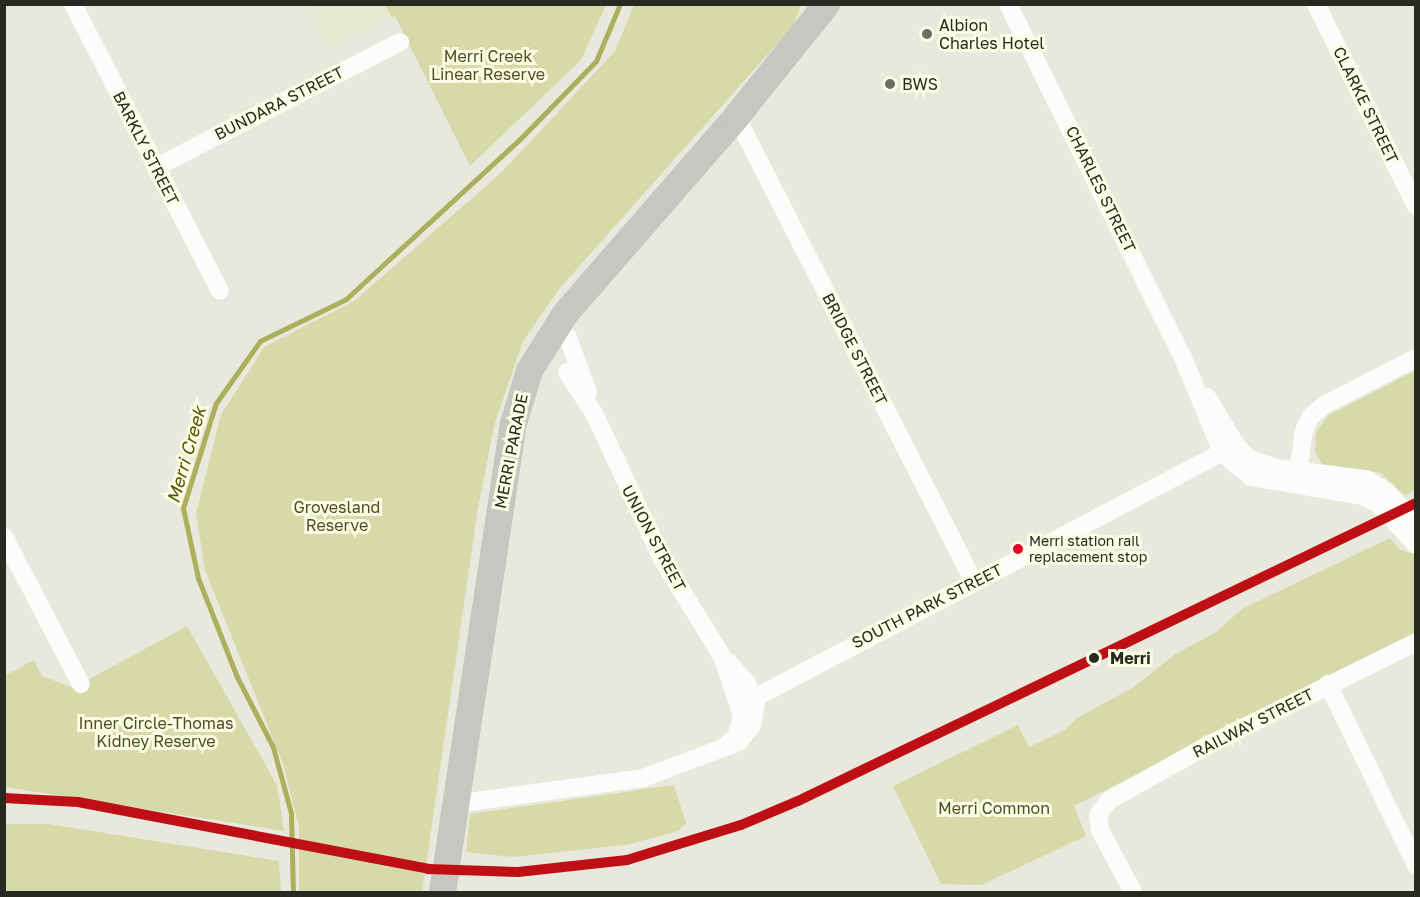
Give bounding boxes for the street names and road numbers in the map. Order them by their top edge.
street label: CLARKE STREET [1329,44,1403,166]
street label: BUNDARA STREET [211,62,347,144]
street label: BARKLY STREET [109,88,183,208]
street label: CHARLES STREET [1062,123,1140,255]
street label: BRIDGE STREET [818,290,892,408]
street label: MERRI PARADE [490,392,532,510]
street label: UNION STREET [618,482,690,594]
street label: SOUTH PARK STREET [849,560,1005,652]
street label: RAILWAY STREET [1189,684,1317,762]

